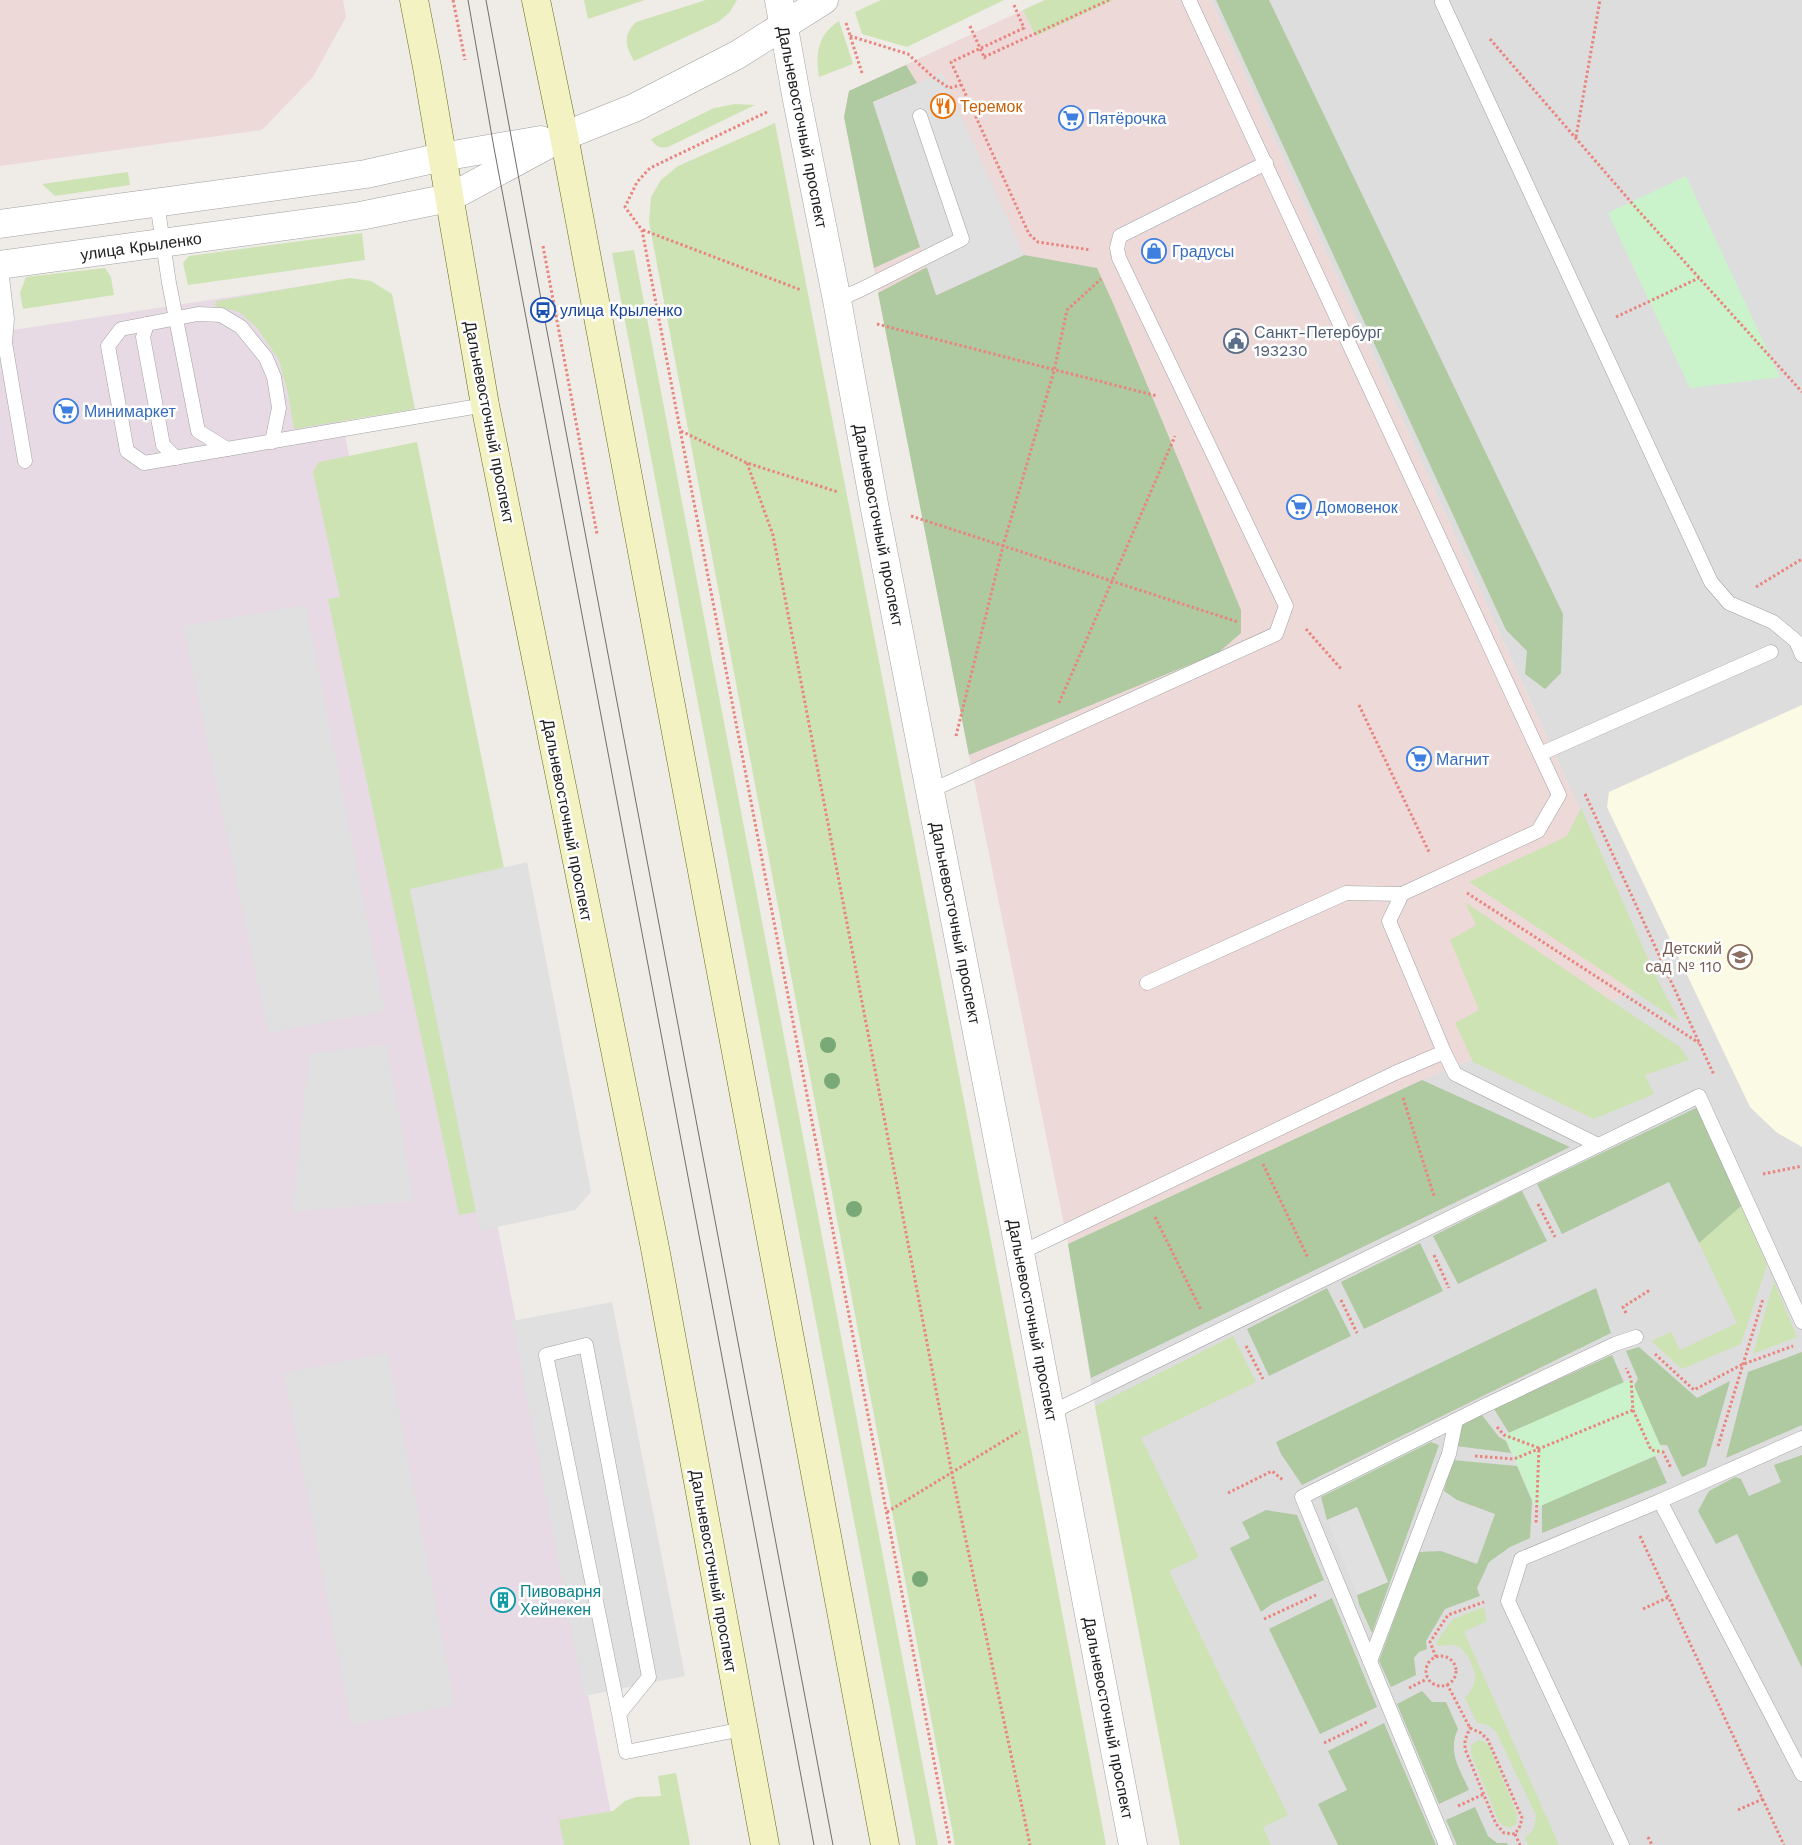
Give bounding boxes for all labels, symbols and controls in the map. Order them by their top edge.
street label: Дальневосточный проспект [774,24,832,231]
restaurant icon: Теремок [930,93,956,119]
place label: Теремок [960,97,1023,116]
supermarket icon: Пятёрочка [1058,105,1084,131]
place label: Пятёрочка [1088,109,1167,128]
street label: улица Крыленко [79,229,203,264]
shop icon: Градусы [1141,238,1167,264]
place label: Градусы [1172,242,1234,261]
bus stop icon: улица Крыленко [530,297,556,323]
place label: улица Крыленко [560,301,682,320]
street label: Дальневосточный проспект [461,319,519,526]
place label: Санкт-Петербург 193230 [1254,323,1382,360]
public building icon: Санкт-Петербург 193230 [1223,328,1249,354]
supermarket icon: Минимаркет [53,398,79,424]
place label: Минимаркет [84,402,176,421]
street label: Дальневосточный проспект [850,422,908,629]
supermarket icon: Домовенок [1286,494,1312,520]
place label: Домовенок [1316,498,1399,517]
street label: Дальневосточный проспект [539,717,597,924]
supermarket icon: Магнит [1406,746,1432,772]
place label: Магнит [1436,750,1490,769]
street label: Дальневосточный проспект [927,820,985,1027]
place label: Детский сад № 110 [1645,939,1722,976]
school or university icon: Детский сад № 110 [1727,944,1753,970]
street label: Дальневосточный проспект [1004,1217,1062,1424]
street label: Дальневосточный проспект [686,1468,741,1675]
place label: Пивоварня Хейнекен [520,1582,601,1619]
building icon: Пивоварня Хейнекен [490,1587,516,1613]
street label: Дальневосточный проспект [1080,1615,1138,1822]

